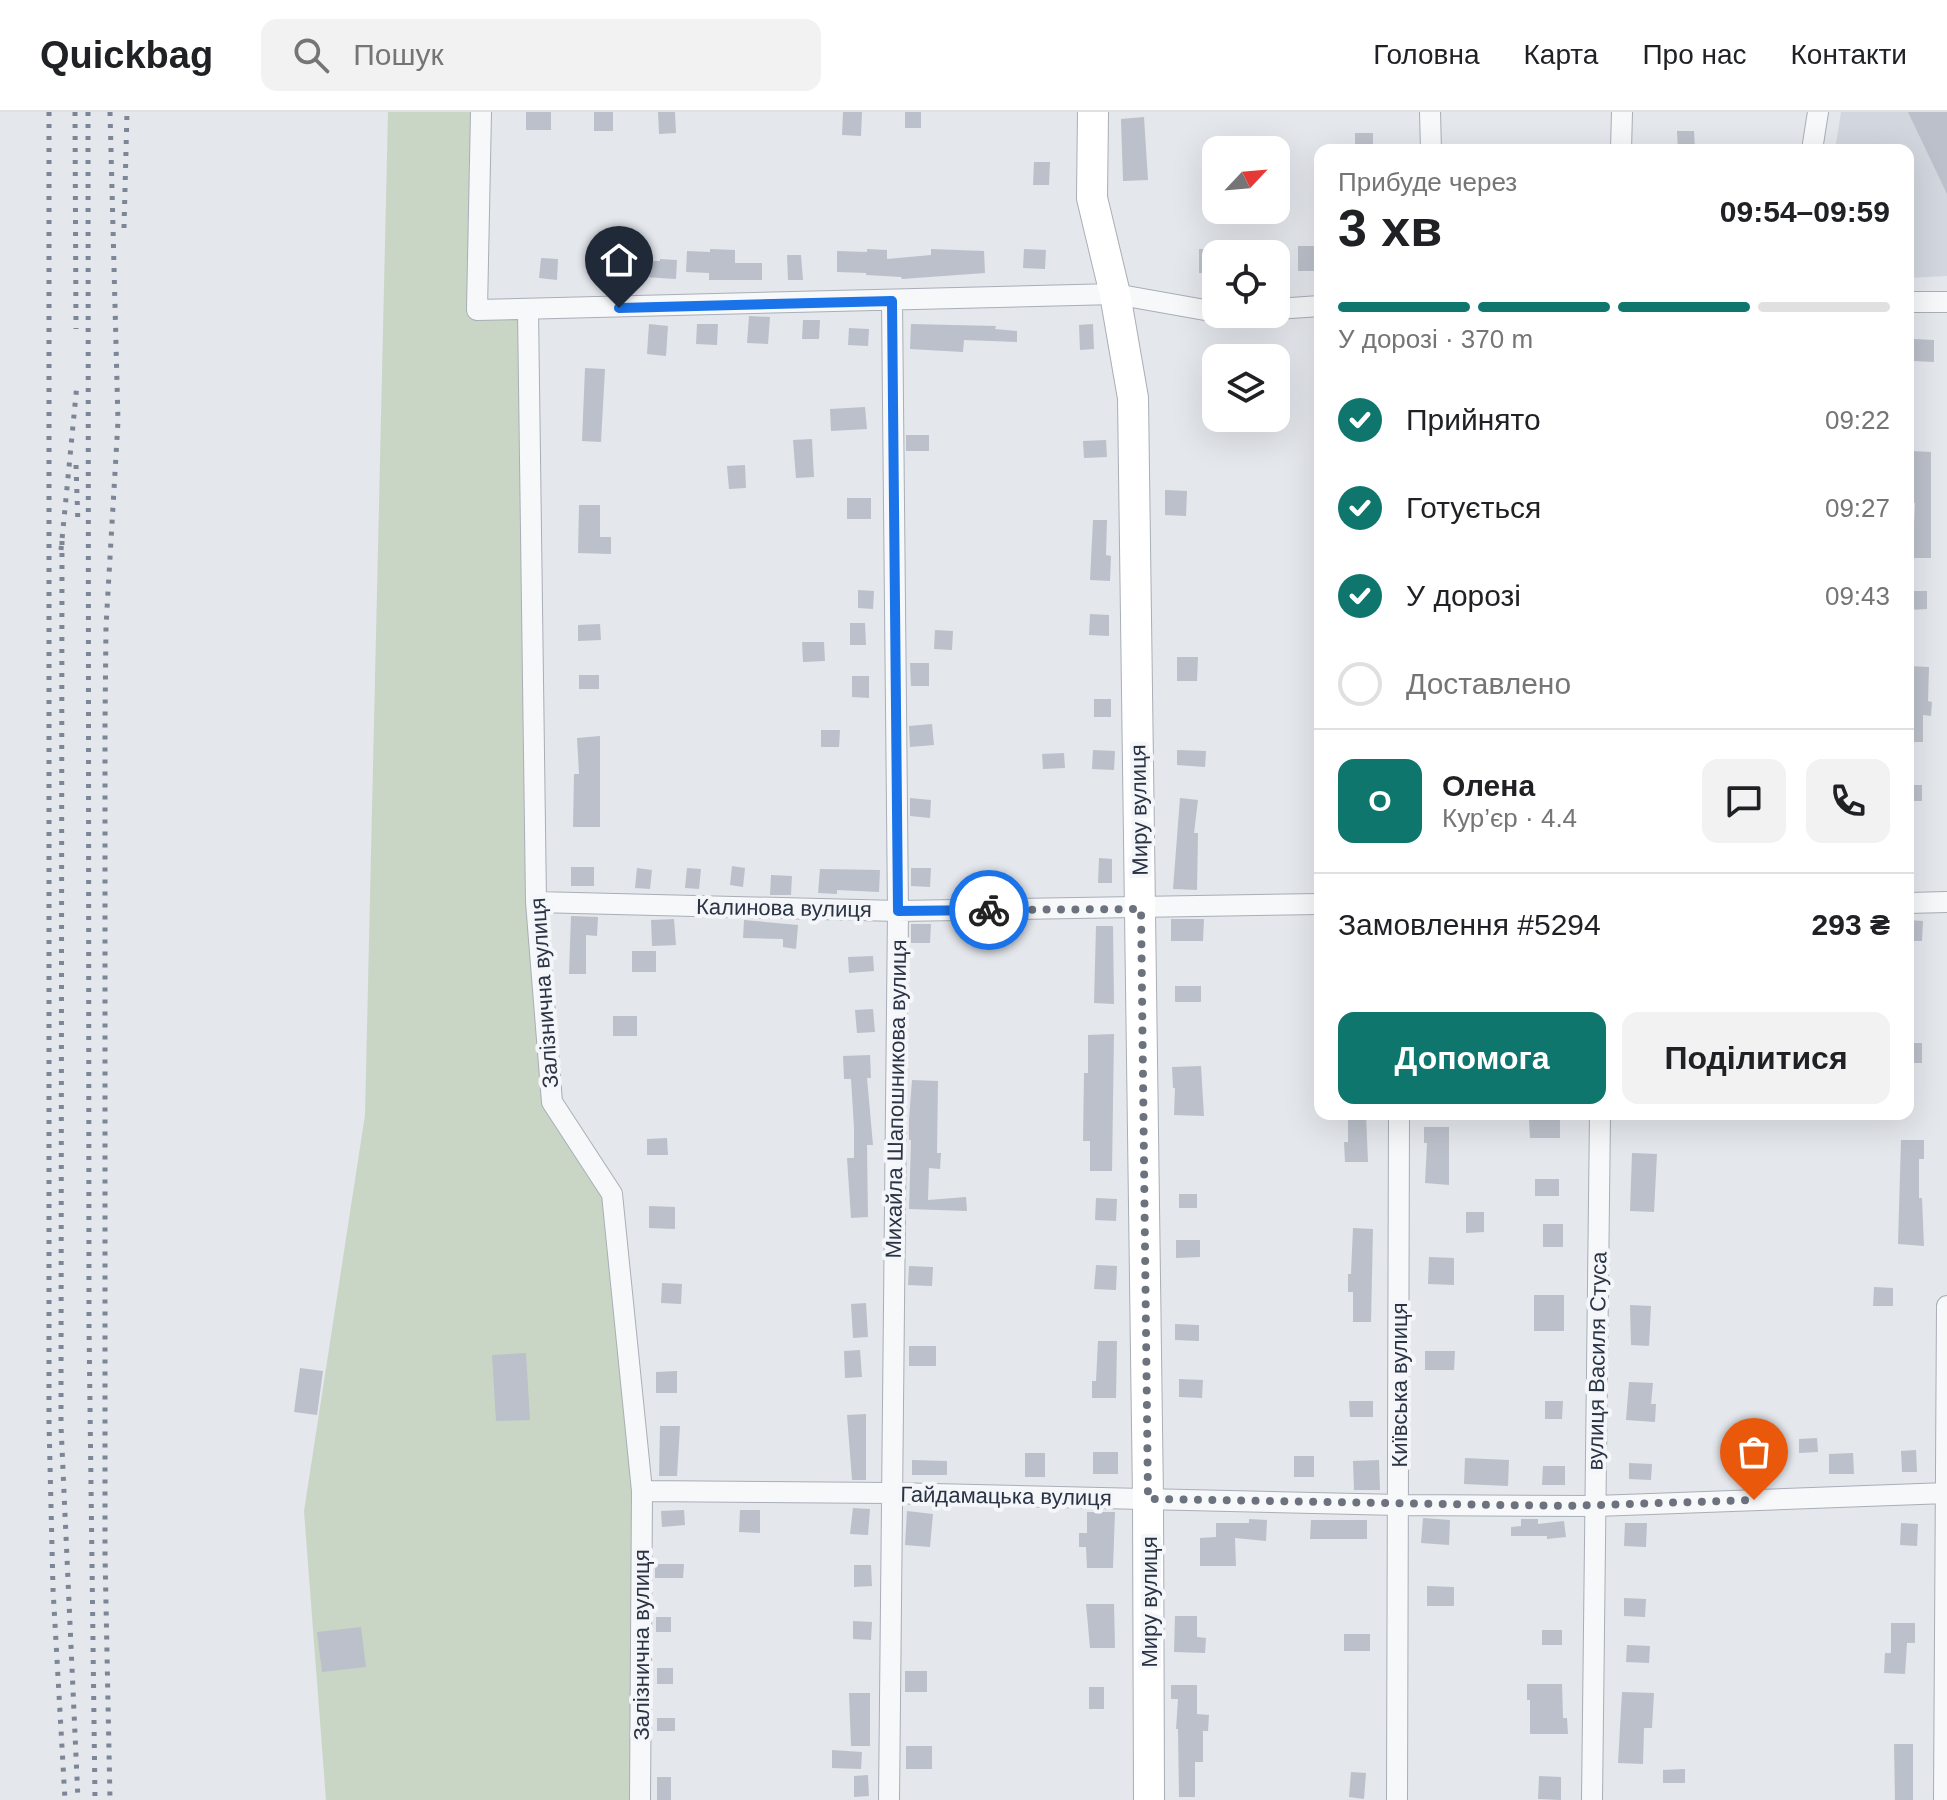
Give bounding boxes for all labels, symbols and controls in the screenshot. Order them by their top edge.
search box [261,19,821,91]
icon: search [289,33,333,77]
text: Quickbag [40,34,213,76]
text: Пошук [353,38,444,71]
text: Головна [1373,39,1480,70]
text: Карта [1524,39,1598,70]
text: Про нас [1642,39,1747,70]
text: Контакти [1791,39,1907,70]
north arrow [1202,136,1290,224]
map controls [1202,136,1290,432]
text: Прибуде через [1338,167,1517,197]
text: 09:54–09:59 [1720,195,1890,228]
text: 3 хв [1338,199,1442,257]
pin [585,226,653,308]
icon: home [597,238,641,282]
button: locate [1202,240,1290,328]
text: У дорозі · 370 m [1338,324,1533,354]
button: layers [1202,344,1290,432]
icon: check [1338,398,1382,442]
text: Прийнято [1406,403,1541,436]
text: 09:22 [1825,405,1890,435]
icon: check [1338,486,1382,530]
text: Готується [1406,491,1541,524]
text: 09:27 [1825,493,1890,523]
icon: check [1338,574,1382,618]
text: У дорозі [1406,579,1521,612]
text: 09:43 [1825,581,1890,611]
text: Доставлено [1406,667,1571,700]
street label: Миру вулиця [1125,744,1153,876]
button: chat [1702,759,1786,843]
button: phone [1806,759,1890,843]
text: Олена [1442,769,1535,802]
text: О [1368,784,1392,817]
text: Кур’єр · 4.4 [1442,803,1577,833]
courier [949,870,1029,950]
icon: bike [967,888,1011,932]
street label: Калинова вулиця [696,894,872,922]
street label: Залізнична вулиця [525,897,563,1089]
text: Замовлення #5294 [1338,908,1601,941]
text: 293 ₴ [1812,908,1890,941]
street label: Михайла Шапошникова вулиця [881,939,911,1259]
button: Допомога [1338,1012,1606,1104]
button: Поділитися [1622,1012,1890,1104]
street label: вулиця Василя Стуса [1583,1251,1611,1471]
street label: Київська вулиця [1387,1303,1412,1467]
pin [1720,1418,1788,1500]
icon: bag [1732,1430,1776,1474]
street label: Гайдамацька вулиця [900,1482,1112,1510]
street label: Миру вулиця [1137,1536,1162,1668]
street label: Залізнична вулиця [629,1549,654,1741]

